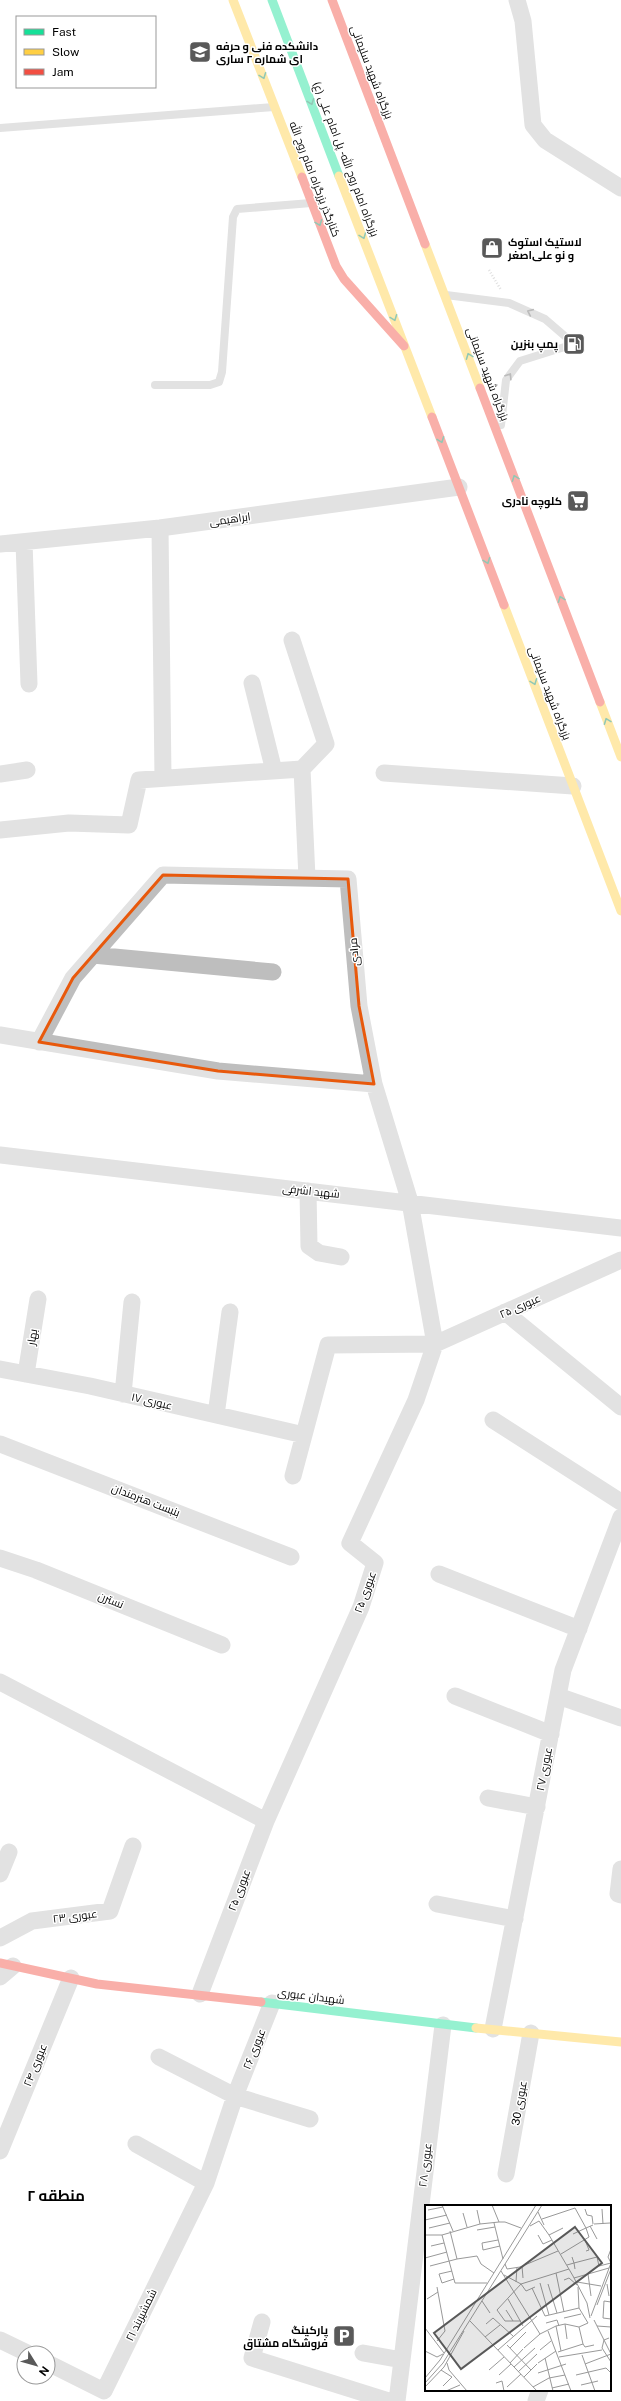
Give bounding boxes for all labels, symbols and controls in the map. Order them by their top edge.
legend [16,16,156,88]
street label: بزرگراه شهید سلیمانی [348,24,395,121]
text: Fast [52,25,77,39]
school or university icon: دانشکده فنی و حرفه ای شماره ۲ ساری [187,39,213,65]
place label: دانشکده فنی و حرفه ای شماره ۲ ساری [216,40,318,66]
text: Slow [52,45,80,59]
text: Jam [52,65,74,79]
one-way arrow [258,72,266,79]
street label: بزرگراه امام روح الله - پل امام علی (ع) [309,79,383,239]
one-way arrow [306,98,314,105]
street label: کنارگذر بزرگراه امام روح الله [286,119,344,239]
one-way arrow [315,219,323,226]
one-way arrow [358,233,366,240]
shop icon: لاستیک استوک و نو علی‌اصغر [479,235,505,261]
place label: لاستیک استوک و نو علی‌اصغر [507,236,582,263]
one-way arrow [526,309,534,317]
one-way arrow [390,315,398,322]
street label: بزرگراه شهید سلیمانی [464,326,511,423]
fuel station icon: پمپ بنزین [561,331,587,357]
place label: پمپ بنزین [511,338,558,353]
one-way arrow [465,353,473,360]
one-way arrow [505,373,512,380]
one-way arrow [436,436,444,443]
one-way arrow [511,474,519,481]
supermarket icon: کلوچه نادری [565,488,591,514]
place label: کلوچه نادری [502,495,562,510]
street label: ابراهیمی [209,510,251,529]
one-way arrow [483,557,491,564]
one-way arrow [558,596,566,603]
street label: بزرگراه شهید سلیمانی [526,645,573,742]
one-way arrow [529,679,537,686]
one-way arrow [604,717,612,724]
street label: مرادی [347,937,362,967]
street label: شهید اشرفی [282,1182,340,1201]
street label: عبوری ۲۵ [498,1292,543,1321]
street label: بهار [25,1328,40,1347]
street label: عبوری ۱۷ [130,1390,174,1413]
street label: بنبست هنرمندان [110,1481,182,1520]
street label: عبوری ۲۵ [352,1570,379,1615]
street label: نسترن [96,1590,125,1611]
street label: عبوری ۲۷ [534,1746,555,1792]
street label: عبوری ۲۵ [226,1868,253,1913]
street label: عبوری ۲۳ [52,1907,98,1926]
street label: شهیدان عبوری [277,1986,345,2007]
street label: عبوری ۲۶ [240,2027,268,2071]
street label: عبوری ۲۴ [21,2042,50,2088]
street label: عبوری 30 [509,2080,530,2126]
street label: عبوری ۲۸ [416,2142,435,2188]
district label: منطقه ۲ [27,2187,85,2204]
inset map [425,2205,611,2391]
street label: شمشیربند ۲۱ [123,2287,160,2343]
parking icon: پارکینگ فروشگاه مشتاق [331,2323,357,2349]
place label: پارکینگ فروشگاه مشتاق [243,2324,328,2351]
north arrow [16,2345,56,2385]
text: N [37,2364,51,2378]

